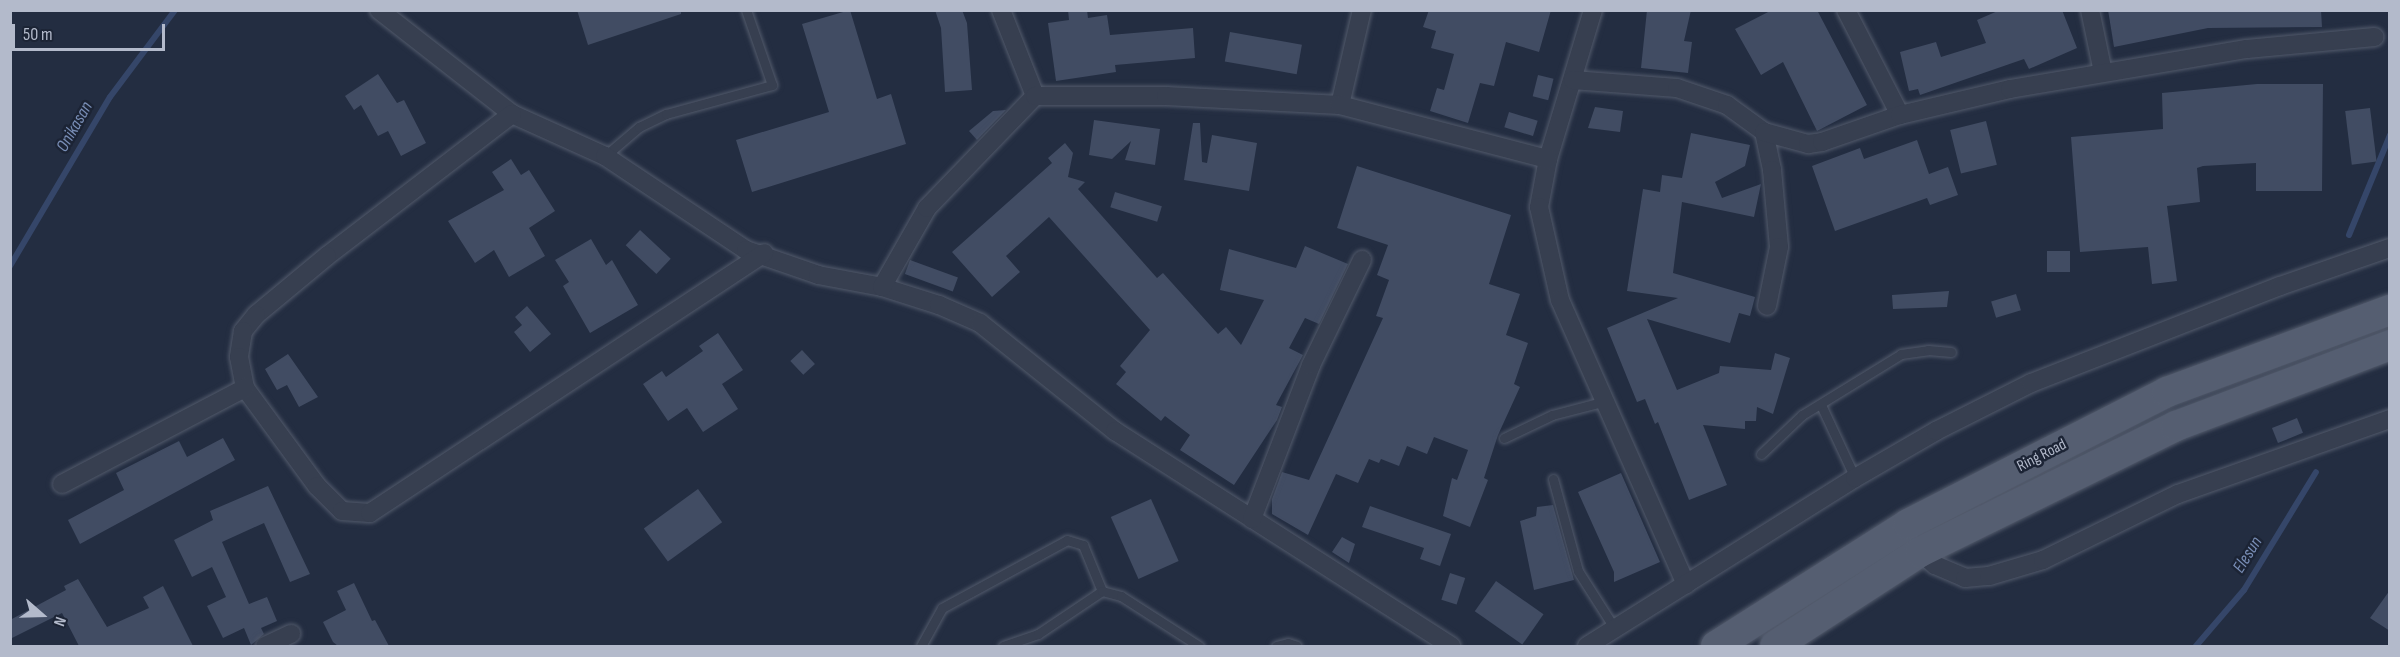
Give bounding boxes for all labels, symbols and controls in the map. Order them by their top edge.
scale bar [15,12,168,50]
text: 50 m [23,24,53,45]
water label: Onikasan [52,98,98,156]
street label: Ring Road [2014,435,2070,477]
water label: Elesun [2229,533,2267,577]
north arrow [12,585,72,645]
text: N [49,614,70,629]

